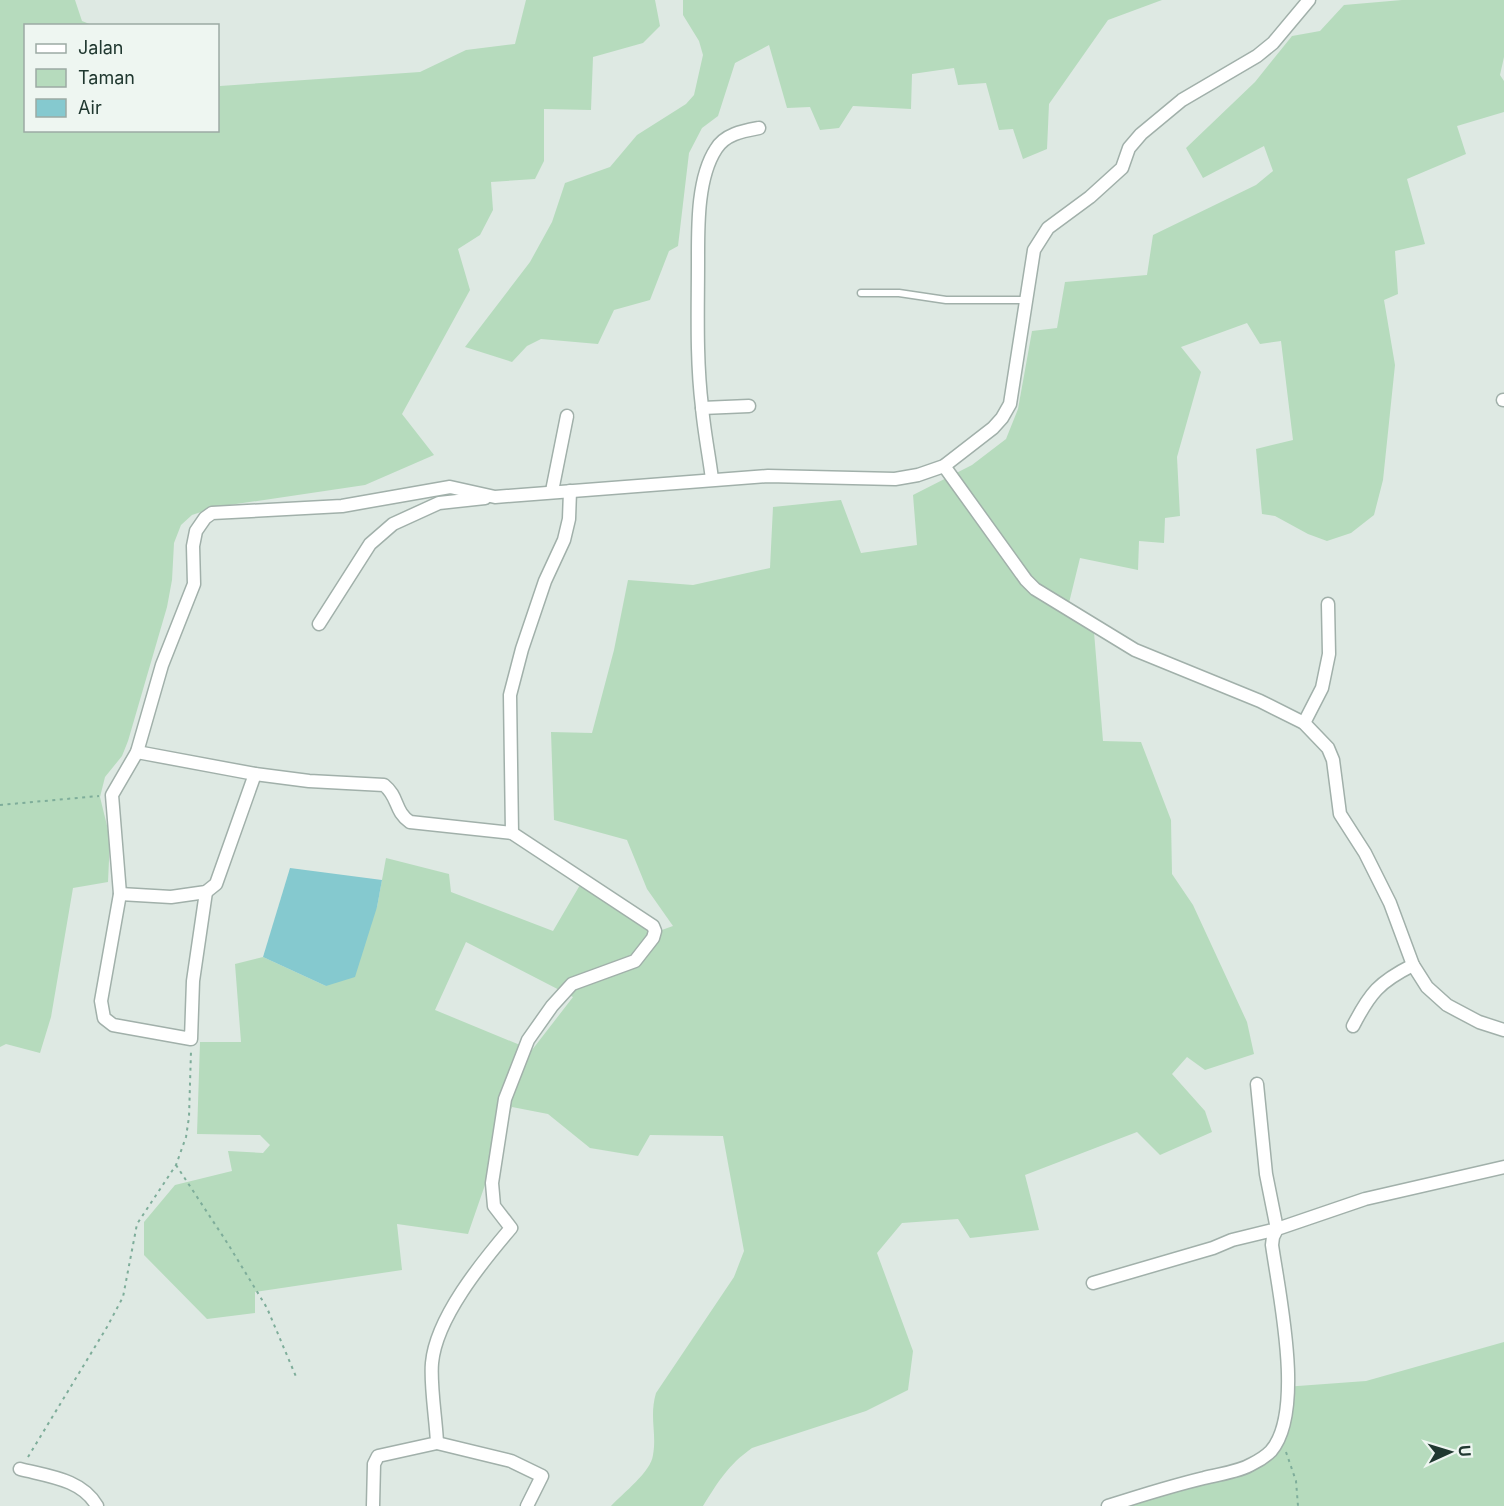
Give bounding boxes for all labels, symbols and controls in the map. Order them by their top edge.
legend [24,24,219,132]
text: Jalan [78,37,123,58]
text: Taman [78,67,135,88]
text: Air [78,97,102,118]
north arrow [1420,1422,1480,1482]
text: U [1455,1444,1475,1457]

